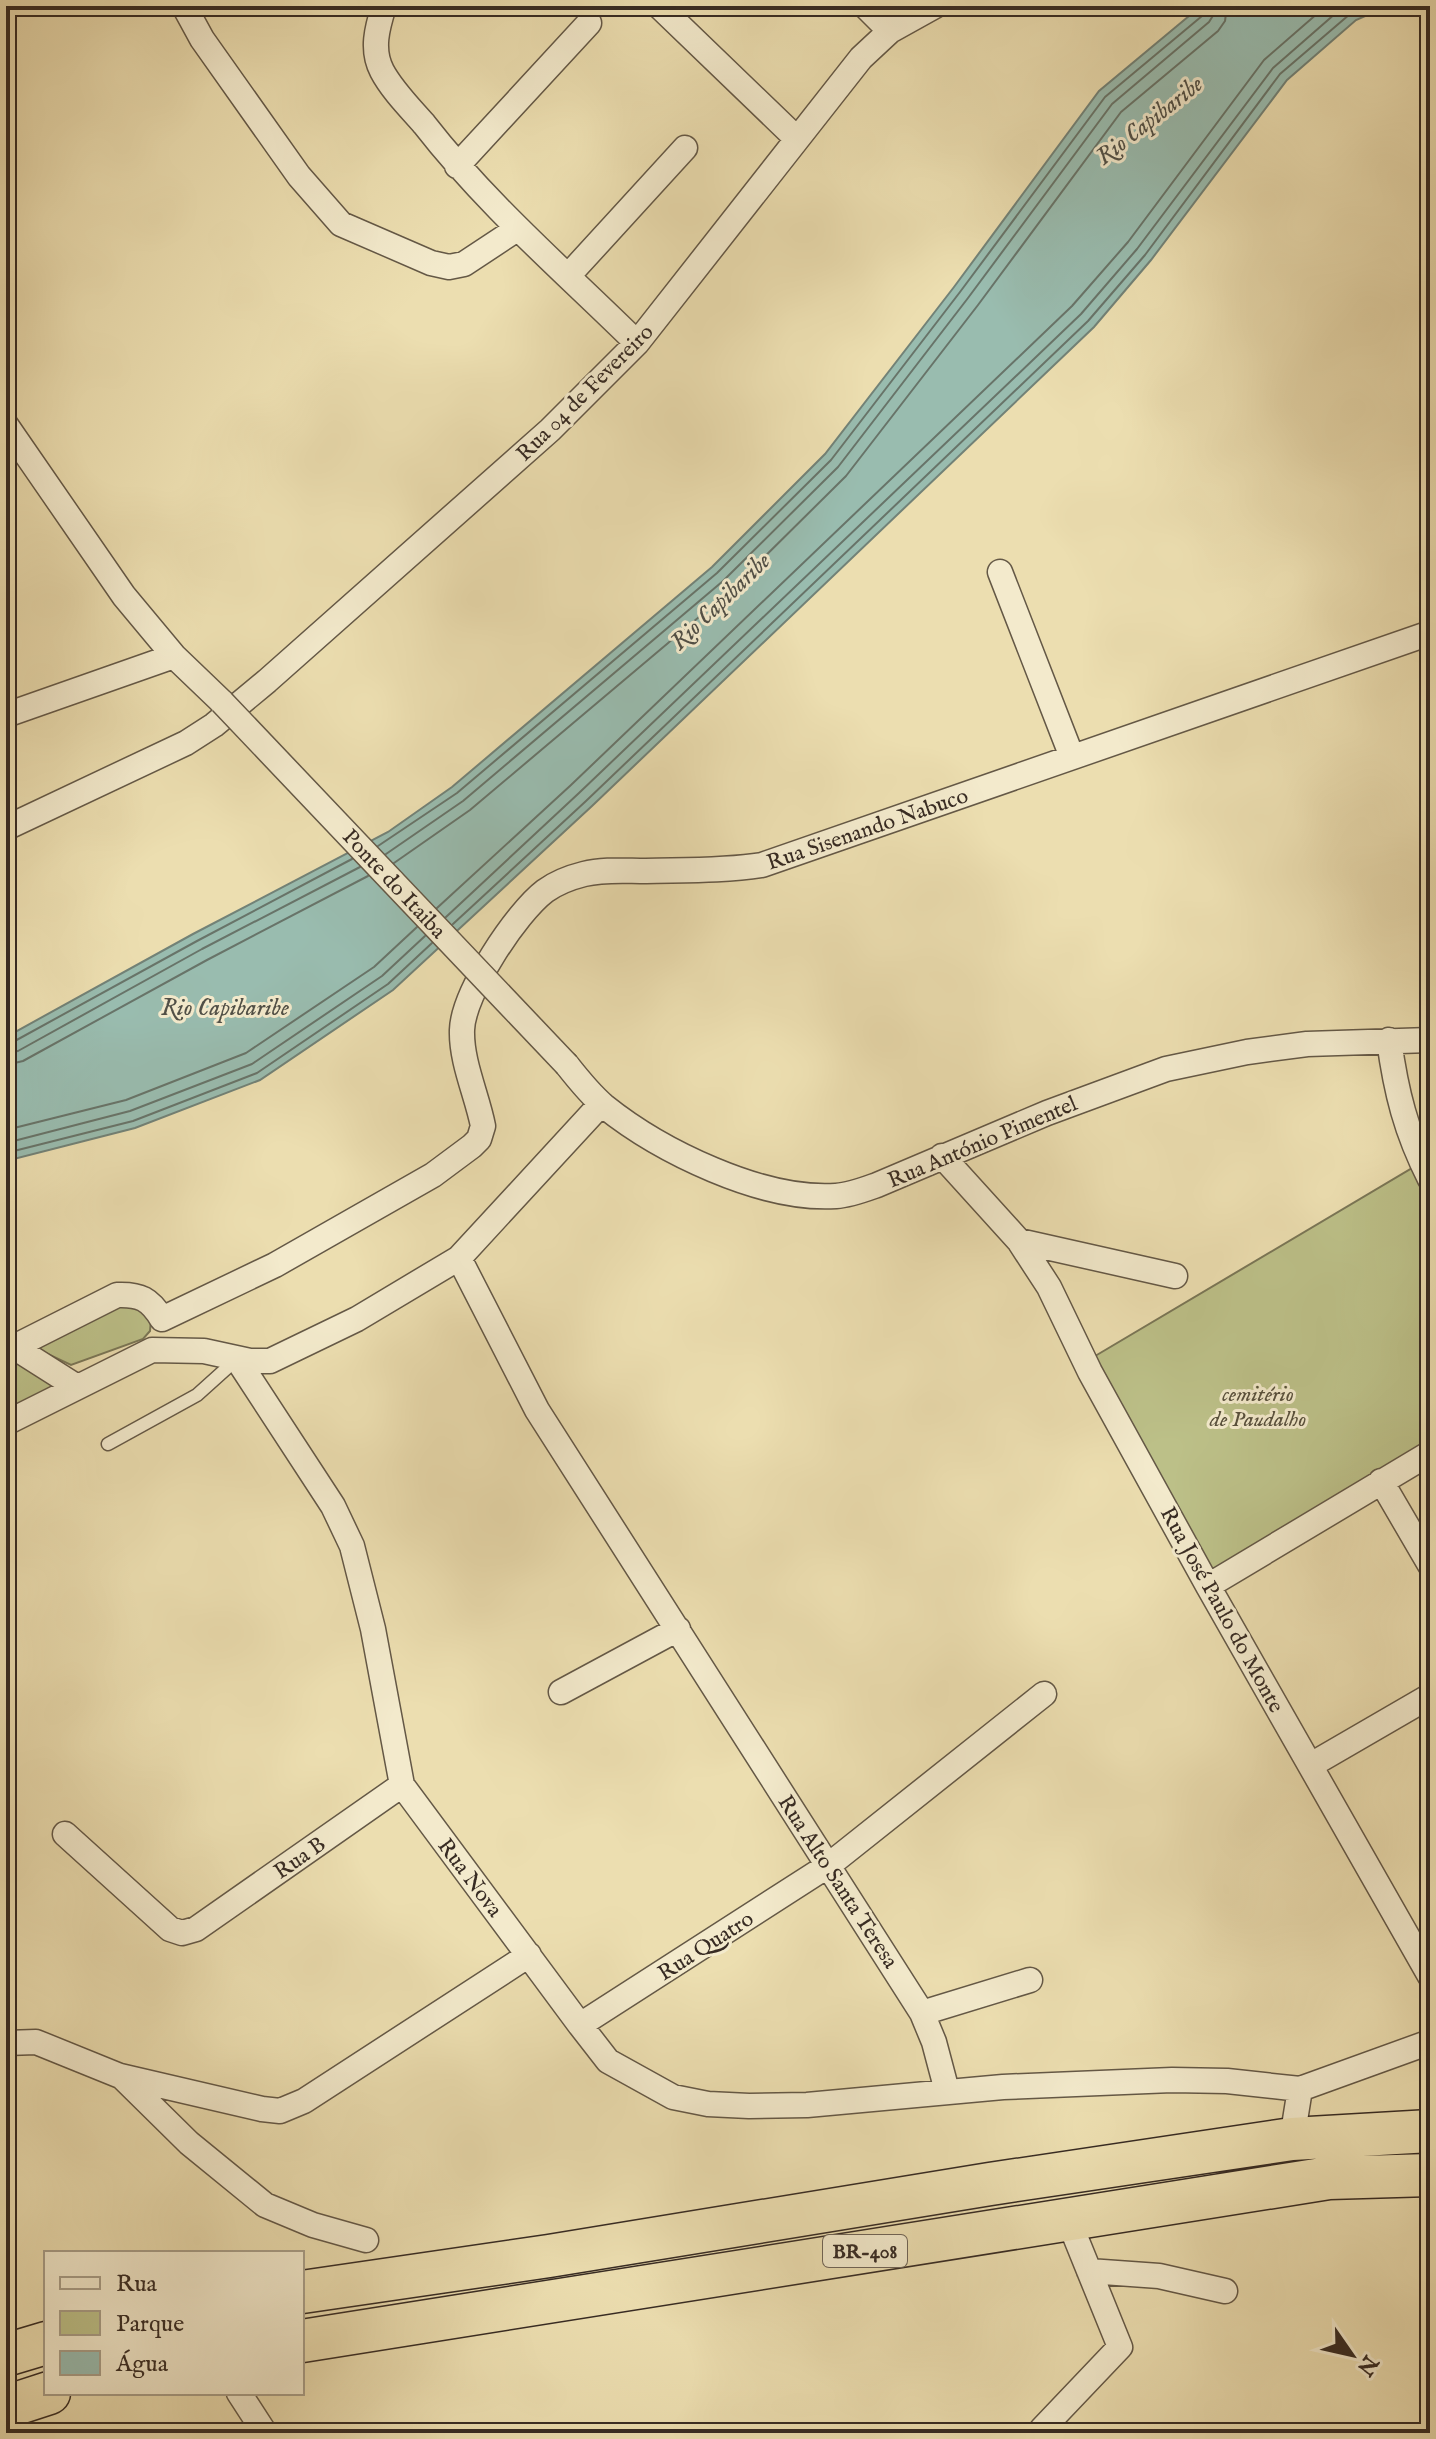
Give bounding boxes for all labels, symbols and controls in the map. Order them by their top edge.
water label: Rio Capibaribe [1090,70,1210,173]
street label: Rua 04 de Fevereiro [511,319,660,468]
water label: Rio Capibaribe [664,547,778,658]
street label: Rua Sisenando Nabuco [763,782,972,877]
street label: Ponte do Itaiba [336,824,452,945]
water label: Rio Capibaribe [161,993,289,1024]
street label: Rua António Pimentel [884,1090,1082,1195]
park label: cemitério de Paudalho [1209,1381,1306,1434]
street label: Rua José Paulo do Monte [1153,1502,1290,1718]
street label: Rua Alto Santa Teresa [771,1790,904,1975]
street label: Rua B [269,1831,331,1886]
street label: Rua Nova [431,1833,508,1924]
street label: Rua Quatro [653,1905,759,1988]
road number: BR-408 [823,2235,907,2267]
legend [44,2251,304,2395]
text: Rua [116,2269,158,2300]
text: Parque [116,2309,184,2340]
north arrow [1312,2315,1392,2395]
text: Água [115,2349,169,2380]
text: N [1350,2349,1384,2381]

